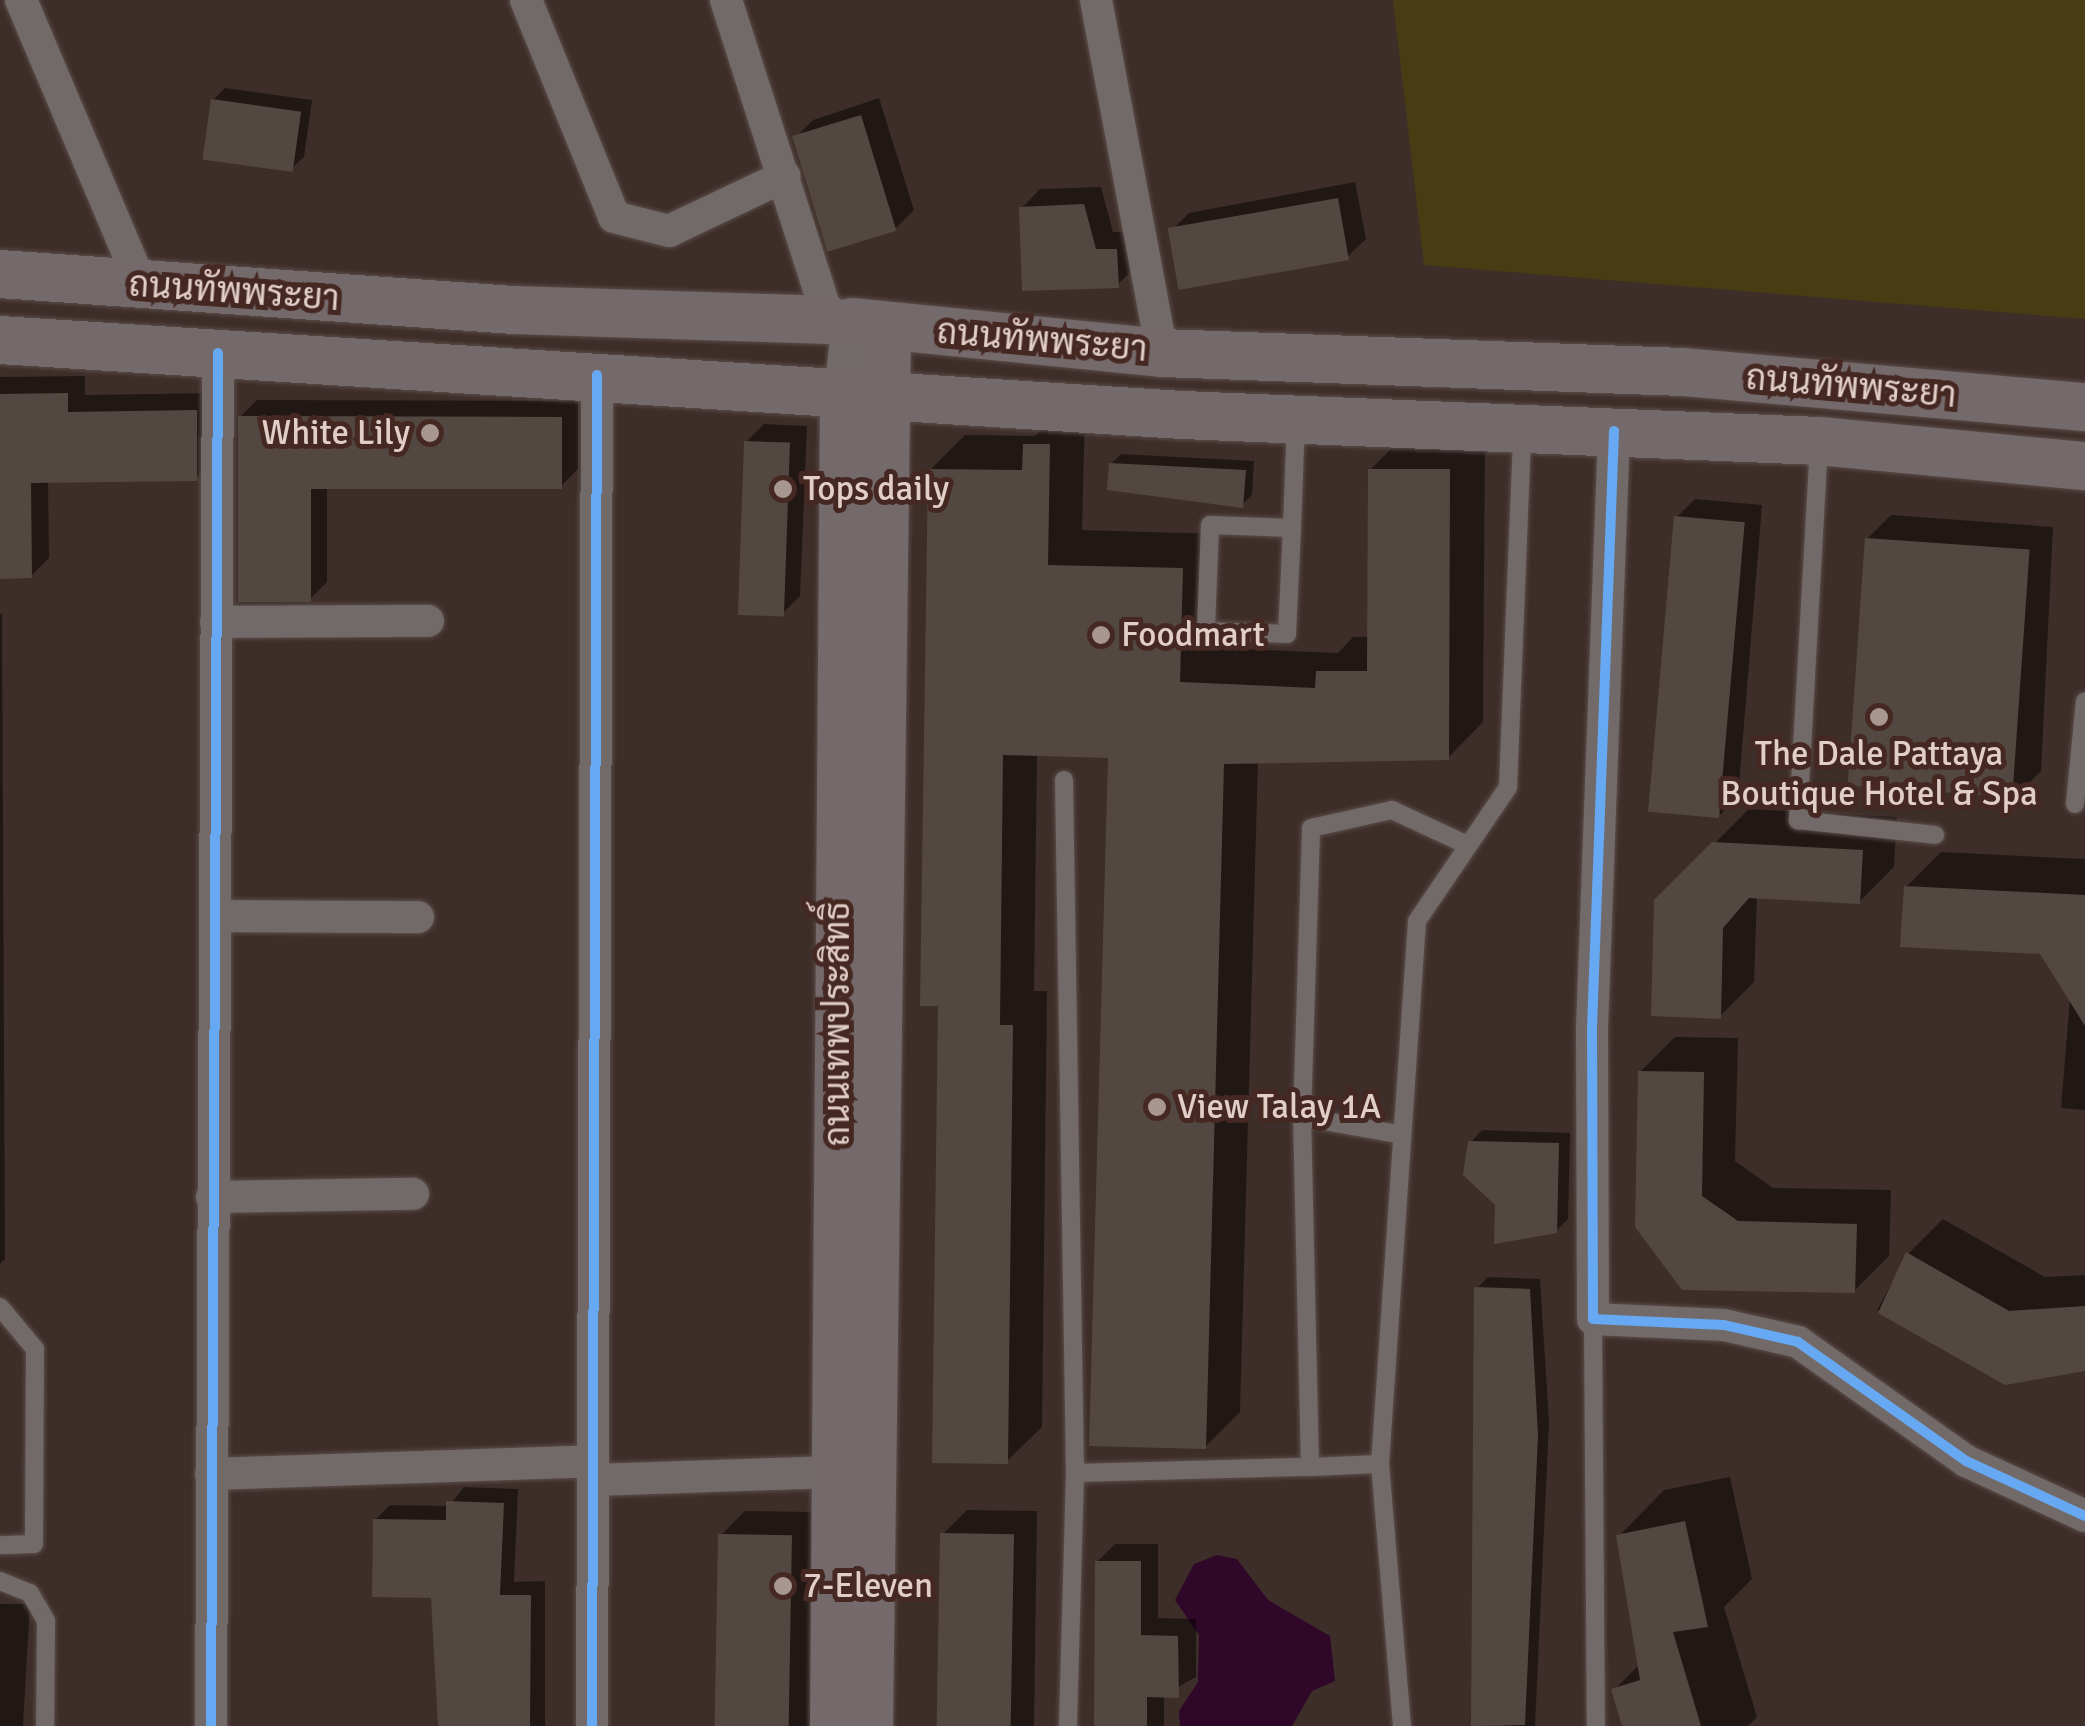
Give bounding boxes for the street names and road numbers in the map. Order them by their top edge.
street label: ถนนทัพพระยา [127,264,341,320]
street label: ถนนทัพพระยา [935,311,1149,371]
street label: ถนนทัพพระยา [1744,357,1958,417]
street label: ถนนเทพประสิทธิ์ [817,902,859,1146]

